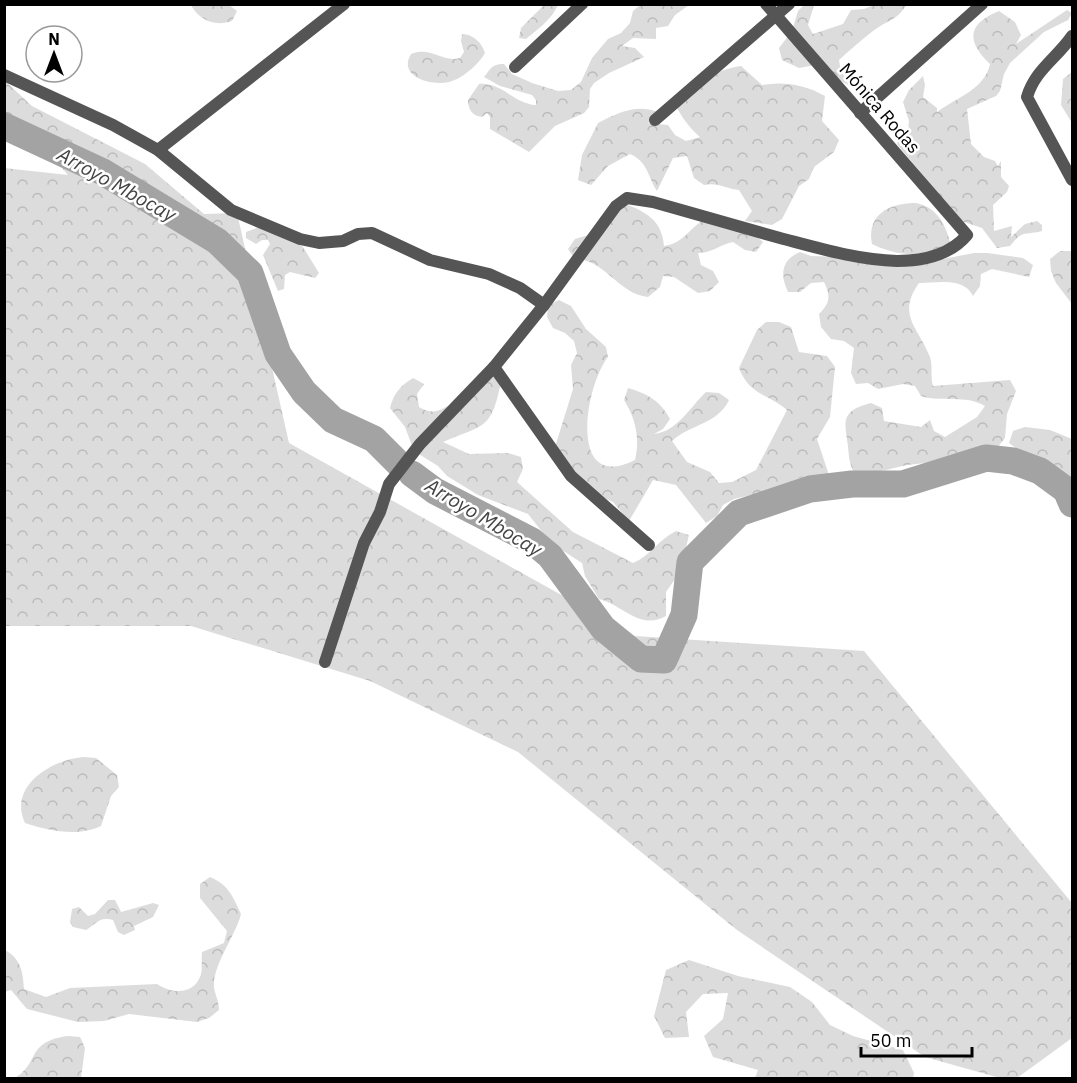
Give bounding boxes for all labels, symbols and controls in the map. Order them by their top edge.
north arrow [24,24,84,84]
text: N [48,29,60,49]
street label: Mónica Rodas [834,58,926,158]
water label: Arroyo Mbocay [52,140,182,228]
water label: Arroyo Mbocay [420,471,549,563]
scale bar [861,1020,972,1058]
text: 50 m [870,1029,912,1052]

